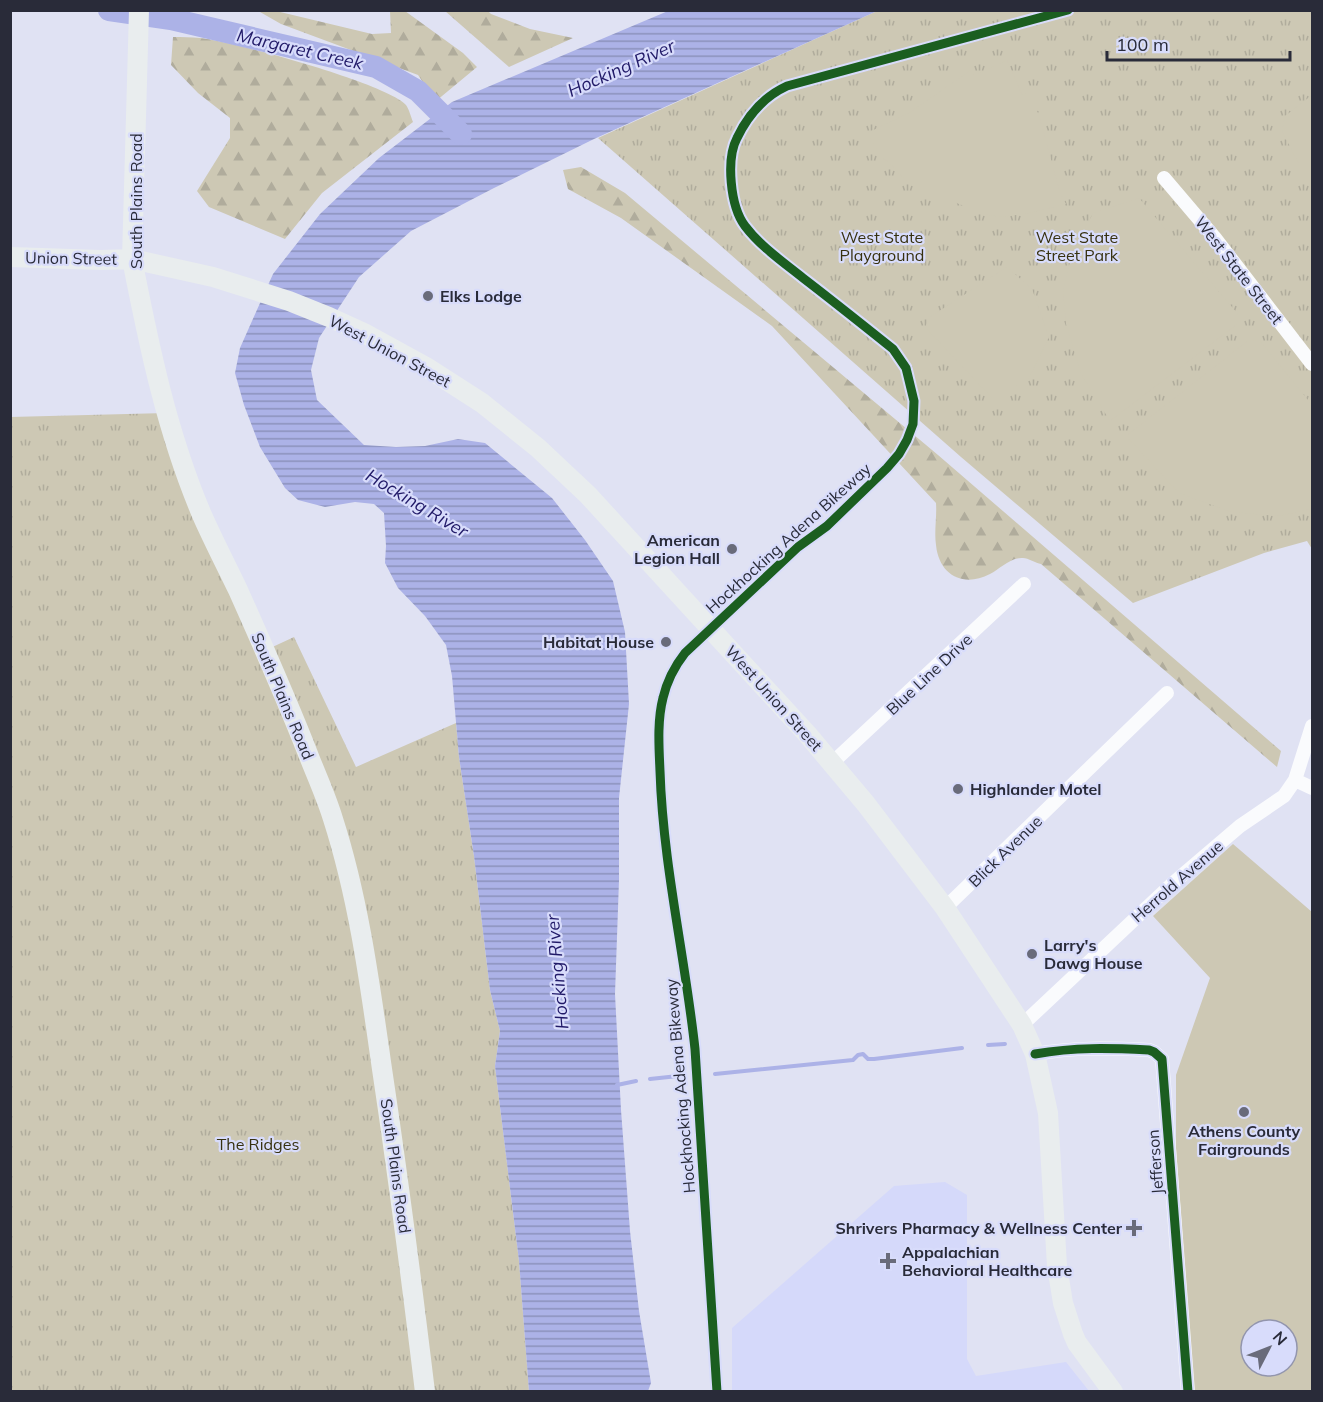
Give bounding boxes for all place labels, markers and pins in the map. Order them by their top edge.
place label: Elks Lodge [440,286,522,306]
marker: Elks Lodge [421,289,435,303]
place label: American Legion Hall [634,530,720,568]
marker: American Legion Hall [725,542,739,556]
place label: Habitat House [543,632,654,652]
marker: Habitat House [659,635,673,649]
place label: Highlander Motel [970,779,1102,799]
marker: Highlander Motel [951,782,965,796]
place label: Larry's Dawg House [1044,935,1143,973]
marker: Larry's Dawg House [1025,947,1039,961]
marker: Athens County Fairgrounds [1237,1105,1251,1119]
place label: Athens County Fairgrounds [1188,1121,1300,1159]
place label: Shrivers Pharmacy & Wellness Center [835,1218,1123,1238]
marker: Shrivers Pharmacy & Wellness Center [1127,1221,1141,1235]
place label: Appalachian Behavioral Healthcare [902,1242,1072,1280]
marker: Appalachian Behavioral Healthcare [879,1252,897,1270]

